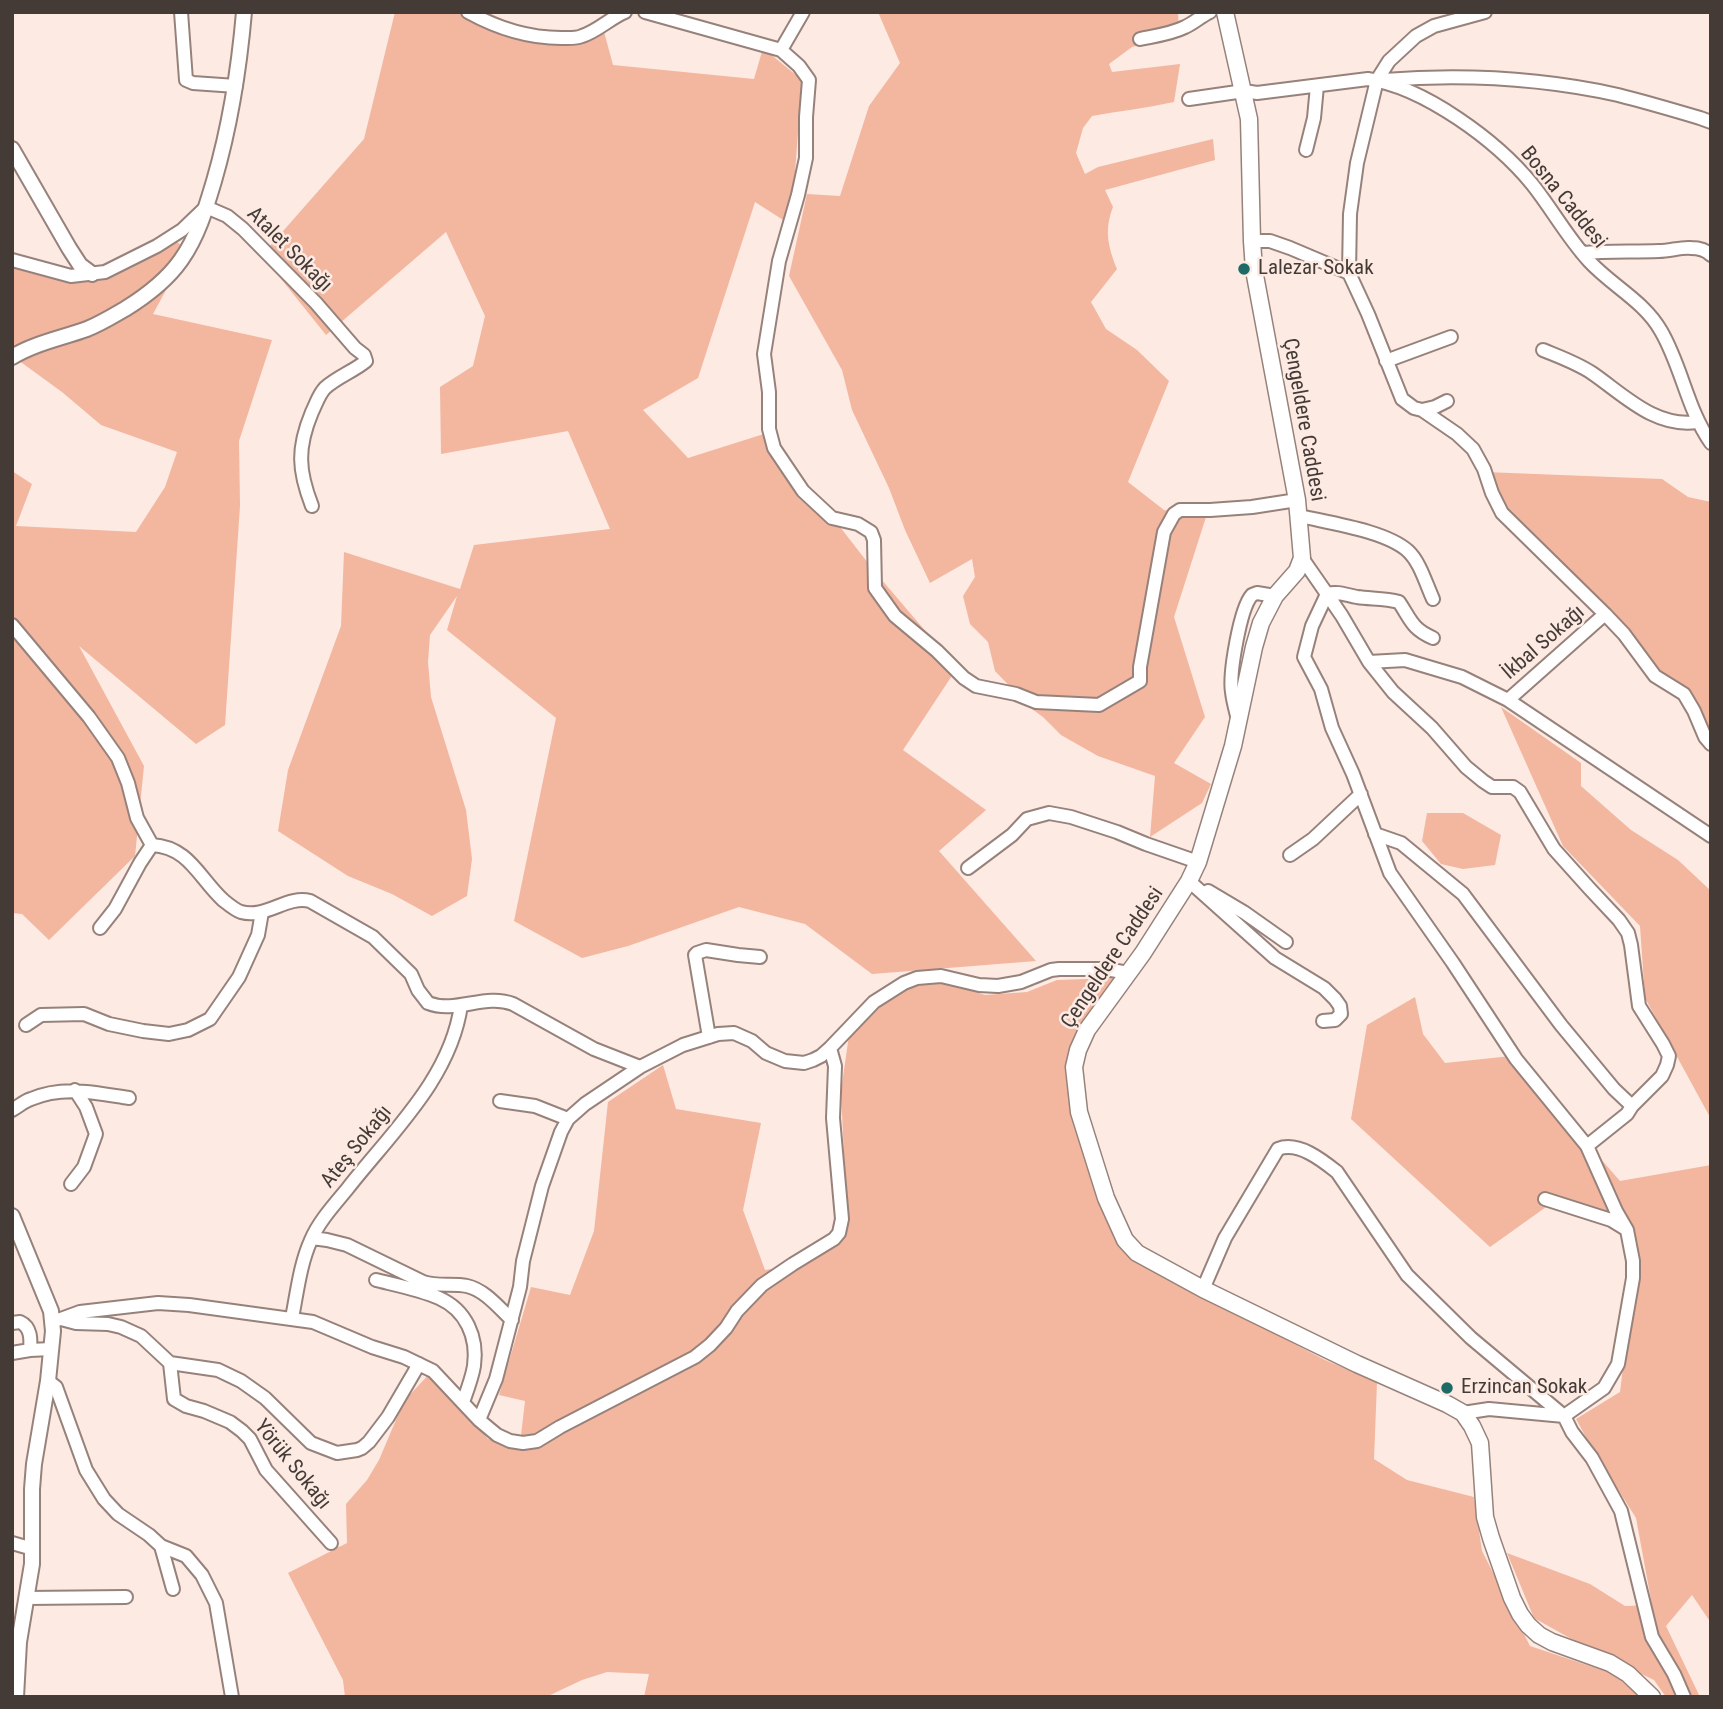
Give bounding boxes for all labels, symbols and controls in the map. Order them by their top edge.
street label: Bosna Caddesi [1514,142,1612,254]
street label: Atalet Sokağı [241,202,337,298]
place label: Lalezar Sokak [1258,256,1374,282]
marker: Lalezar Sokak [1236,261,1252,277]
street label: Çengeldere Caddesi [1276,337,1330,503]
street label: İkbal Sokağı [1498,600,1590,686]
street label: Çengeldere Caddesi [1056,883,1170,1033]
street label: Ateş Sokağı [316,1101,398,1193]
place label: Erzincan Sokak [1461,1375,1587,1401]
marker: Erzincan Sokak [1439,1380,1455,1396]
street label: Yörük Sokağı [248,1415,336,1515]

